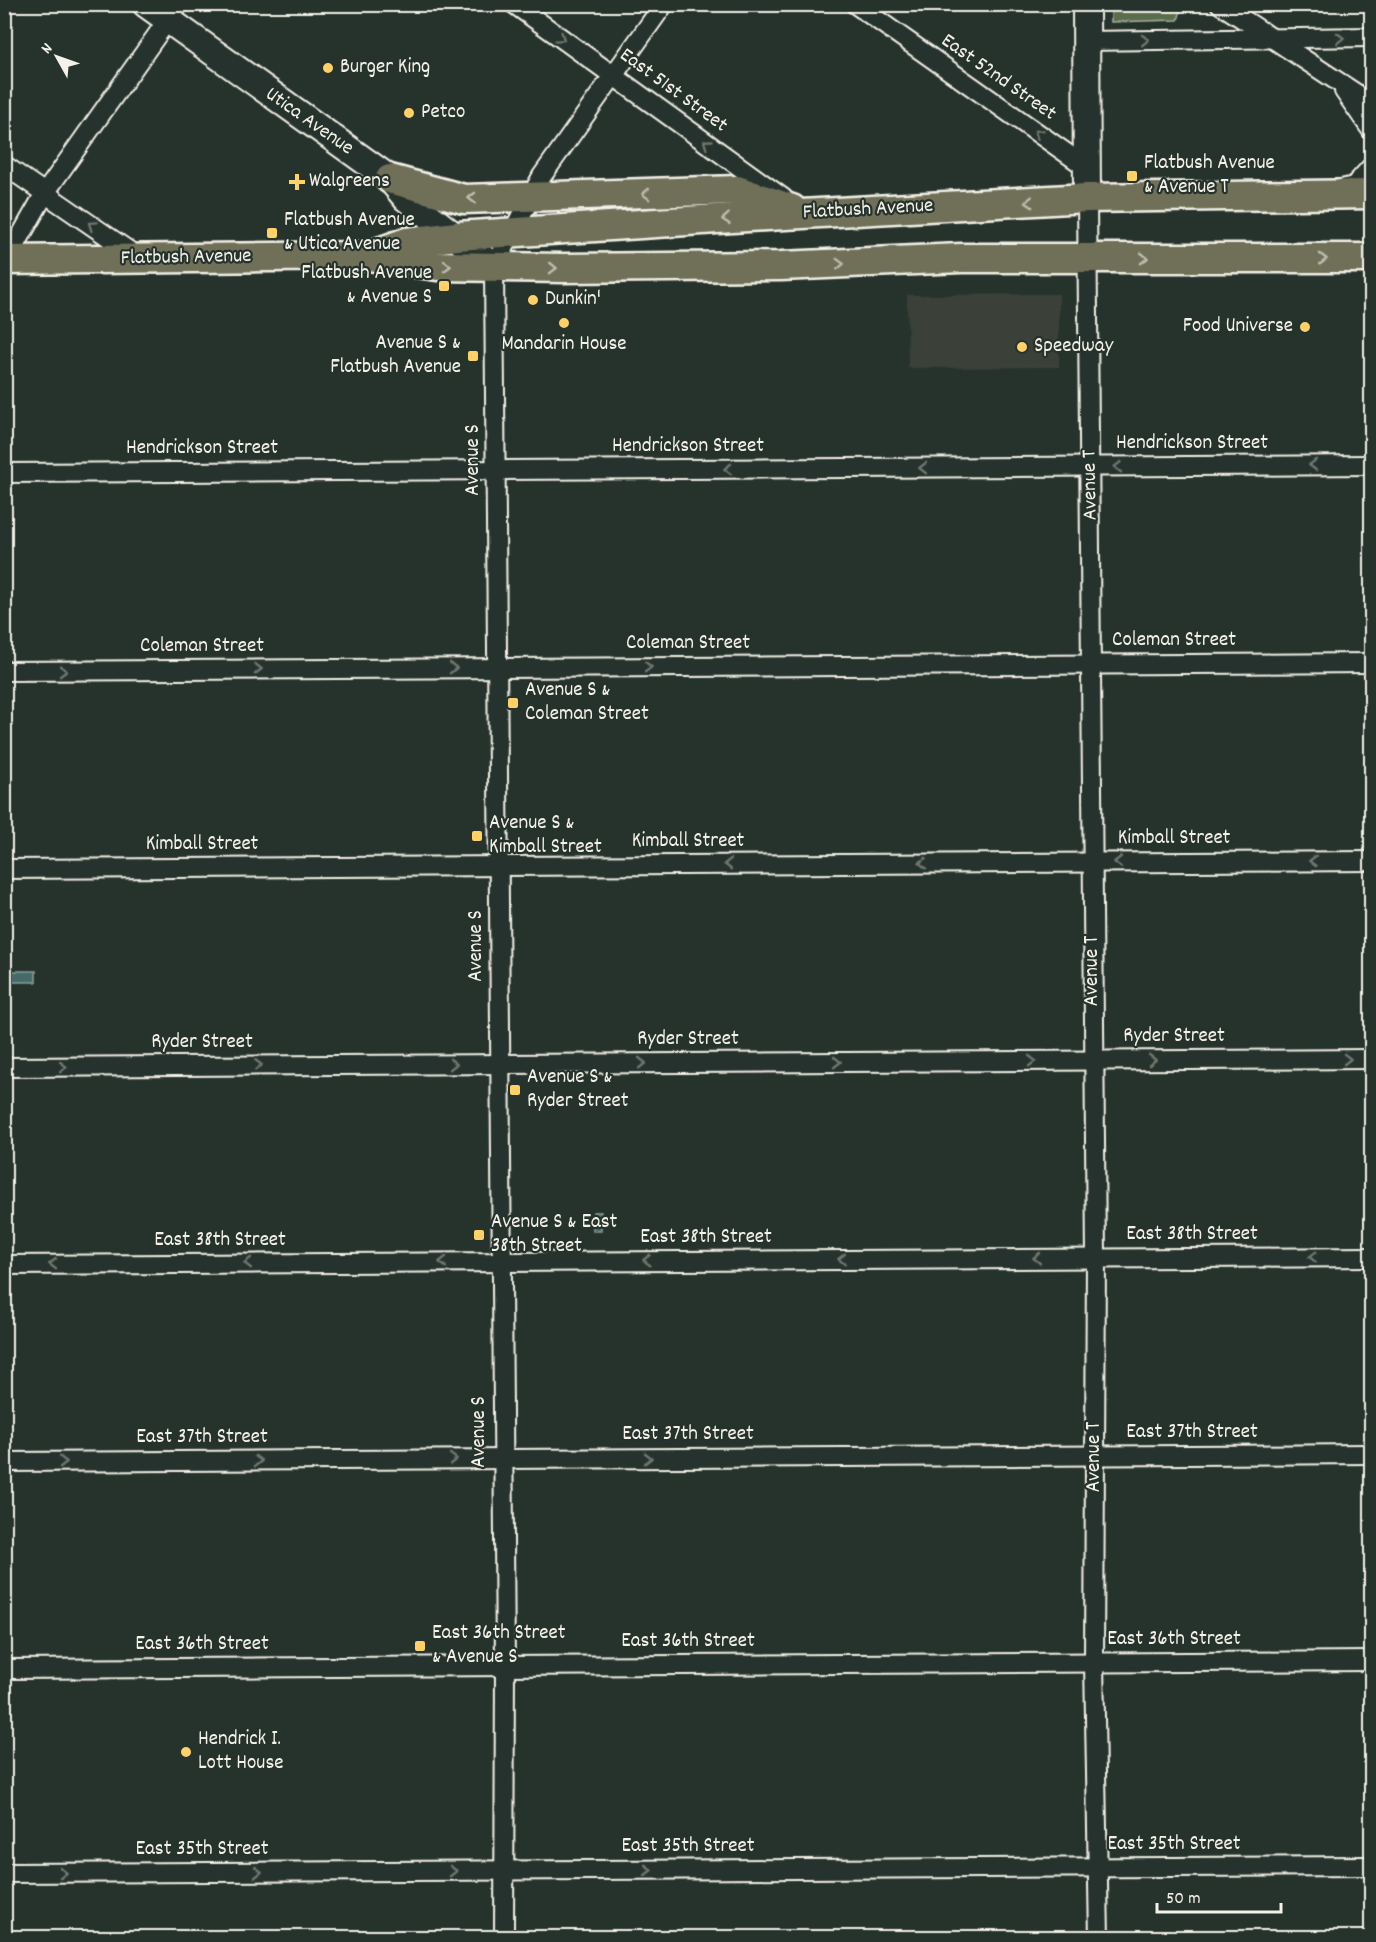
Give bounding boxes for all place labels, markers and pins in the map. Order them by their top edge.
place label: Burger King [340,53,430,83]
marker: Burger King [321,61,335,75]
place label: Petco [421,98,465,128]
marker: Petco [402,106,416,120]
place label: Flatbush Avenue & Avenue T [1144,149,1275,203]
place label: Walgreens [309,167,390,197]
marker: Flatbush Avenue & Avenue T [1125,169,1139,183]
marker: Walgreens [290,175,304,189]
place label: Flatbush Avenue & Utica Avenue [284,206,415,260]
marker: Flatbush Avenue & Utica Avenue [265,226,279,240]
place label: Flatbush Avenue & Avenue S [301,259,432,313]
marker: Flatbush Avenue & Avenue S [437,279,451,293]
place label: Dunkin' [545,285,601,315]
marker: Dunkin' [526,293,540,307]
place label: Food Universe [1183,312,1293,342]
marker: Mandarin House [557,316,571,330]
marker: Food Universe [1298,320,1312,334]
place label: Avenue S & Flatbush Avenue [330,329,461,383]
place label: Mandarin House [502,330,626,360]
place label: Speedway [1034,332,1114,362]
marker: Speedway [1015,340,1029,354]
marker: Avenue S & Flatbush Avenue [466,349,480,363]
place label: Avenue S & Coleman Street [525,676,649,730]
marker: Avenue S & Coleman Street [506,696,520,710]
place label: Avenue S & Kimball Street [489,809,602,863]
marker: Avenue S & Kimball Street [470,829,484,843]
place label: Avenue S & Ryder Street [527,1063,629,1117]
marker: Avenue S & Ryder Street [508,1083,522,1097]
place label: Avenue S & East 38th Street [491,1208,618,1262]
marker: Avenue S & East 38th Street [472,1228,486,1242]
place label: East 36th Street & Avenue S [432,1619,566,1673]
marker: East 36th Street & Avenue S [413,1639,427,1653]
place label: Hendrick I. Lott House [198,1725,283,1779]
marker: Hendrick I. Lott House [179,1745,193,1759]

